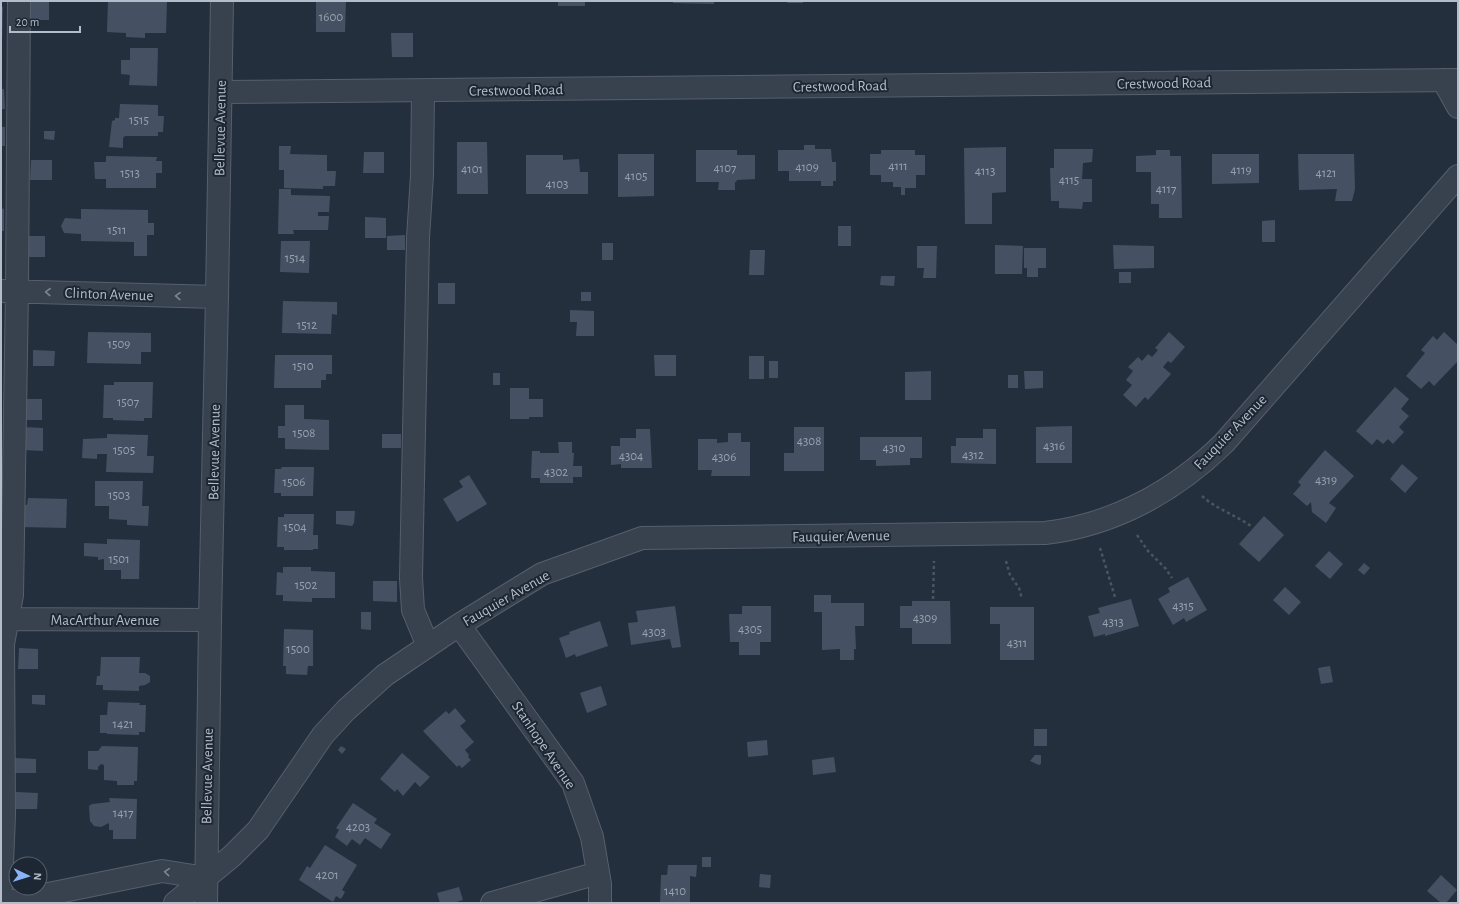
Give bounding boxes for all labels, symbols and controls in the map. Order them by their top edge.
scale bar [10,8,80,34]
house number: 1600 [319,11,343,24]
text: 20 m [16,16,39,28]
street label: Crestwood Road [1117,75,1212,92]
street label: Crestwood Road [793,78,888,95]
street label: Bellevue Avenue [212,80,229,176]
street label: Crestwood Road [469,82,564,99]
house number: 1515 [129,114,149,127]
house number: 4111 [888,160,908,173]
house number: 4109 [795,161,819,174]
house number: 4107 [713,162,737,175]
house number: 4101 [461,163,483,176]
house number: 4119 [1230,164,1252,177]
house number: 4113 [975,165,995,178]
house number: 1513 [120,167,140,180]
house number: 4121 [1315,167,1337,180]
house number: 4105 [624,170,648,183]
house number: 4115 [1059,174,1079,187]
house number: 4103 [546,178,568,191]
house number: 4117 [1156,183,1177,196]
house number: 1511 [108,224,126,237]
house number: 1514 [285,252,305,265]
street label: Clinton Avenue [64,285,154,304]
one-way arrow [45,288,51,296]
one-way arrow [175,292,181,300]
house number: 1512 [297,319,317,332]
house number: 1509 [108,338,130,351]
house number: 1510 [292,360,314,373]
street label: Fauquier Avenue [1191,392,1270,473]
house number: 1507 [117,396,140,409]
street label: Bellevue Avenue [206,404,223,500]
house number: 1508 [293,427,315,440]
house number: 4308 [797,435,821,448]
house number: 4316 [1043,440,1065,453]
house number: 4310 [883,442,906,455]
house number: 1505 [113,444,135,457]
house number: 4312 [962,449,984,462]
house number: 4304 [619,450,643,463]
house number: 4306 [712,451,736,464]
house number: 4302 [544,466,568,479]
house number: 4319 [1315,474,1337,487]
house number: 1506 [283,476,305,489]
house number: 1503 [108,489,130,502]
house number: 1504 [283,521,307,534]
street label: Fauquier Avenue [792,528,890,545]
house number: 1501 [108,553,130,566]
street label: Fauquier Avenue [460,568,552,629]
house number: 1502 [295,579,317,592]
house number: 4315 [1172,600,1194,613]
house number: 4309 [913,612,937,625]
street label: MacArthur Avenue [51,613,160,628]
house number: 4313 [1102,616,1124,629]
house number: 4305 [738,623,762,636]
house number: 4303 [642,626,666,639]
house number: 4311 [1007,637,1027,650]
house number: 1500 [286,643,310,656]
street label: Stanhope Avenue [509,699,578,792]
house number: 1421 [112,718,134,731]
street label: Bellevue Avenue [199,728,216,824]
house number: 1417 [113,807,134,820]
house number: 4203 [346,821,370,834]
north arrow [8,856,48,896]
one-way arrow [164,868,171,877]
house number: 4201 [315,869,339,882]
text: N [32,872,43,881]
house number: 1410 [664,885,686,898]

